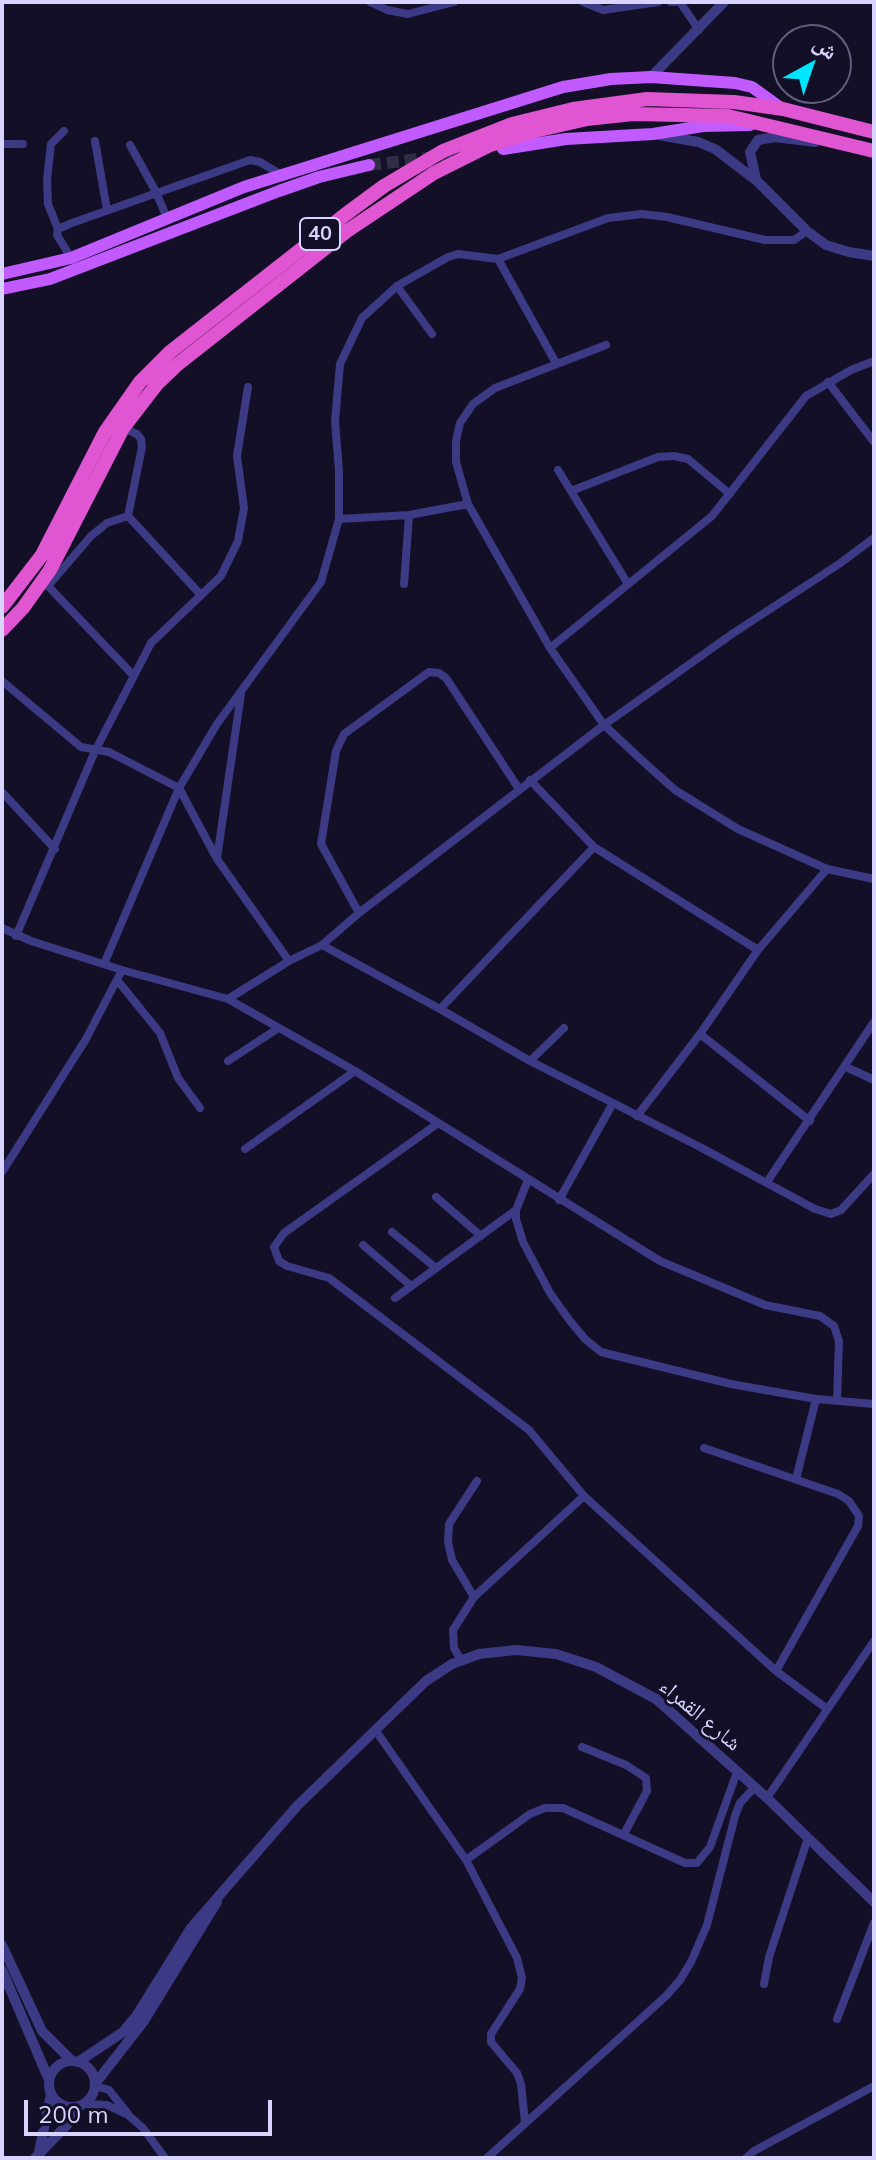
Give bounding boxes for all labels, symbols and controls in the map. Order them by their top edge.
north arrow [772,24,852,104]
text: ش [808,29,844,65]
road number: 40 [300,218,340,250]
street label: شارع القمراء [654,1673,746,1757]
scale bar [28,2084,276,2134]
text: 200 m [38,2099,109,2129]

